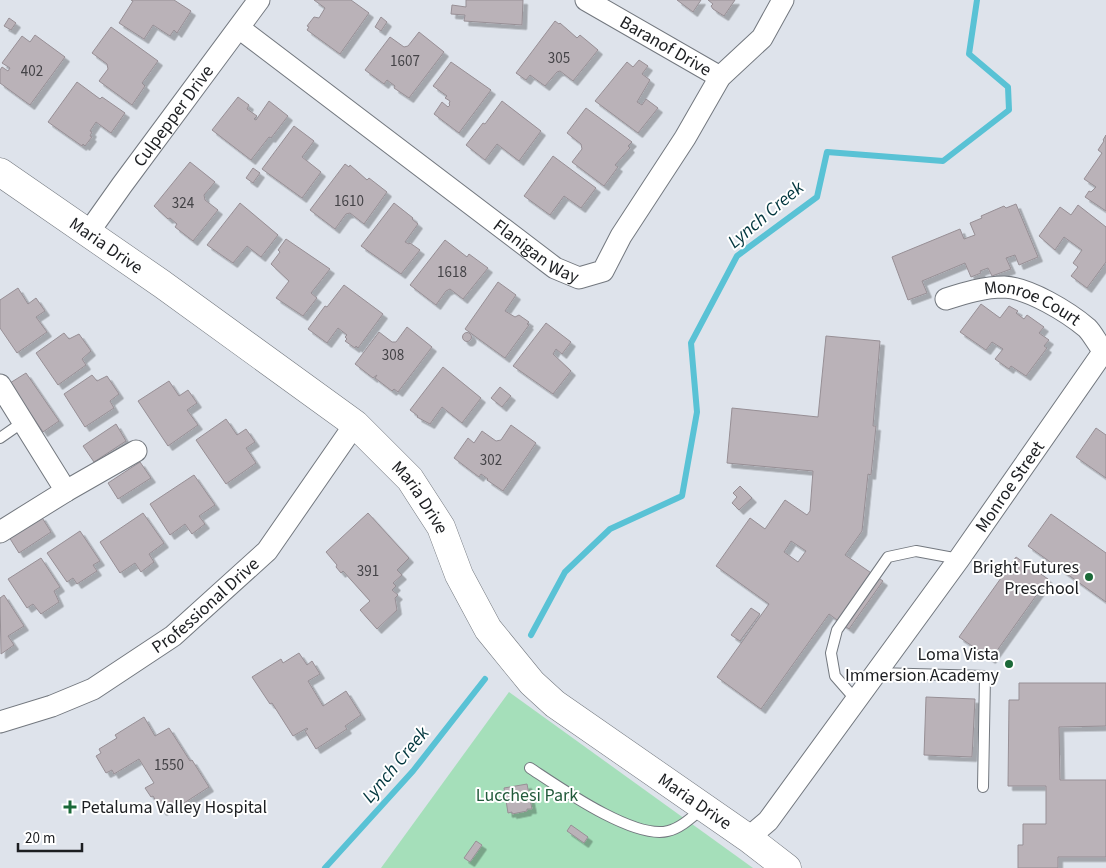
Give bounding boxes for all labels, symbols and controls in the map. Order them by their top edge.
street label: Baranof Drive [615,10,716,82]
house number: 305 [548,48,570,69]
house number: 1607 [390,51,420,72]
street label: Culpepper Drive [127,60,219,172]
house number: 402 [21,61,43,82]
water label: Lynch Creek [722,174,811,255]
house number: 1610 [334,191,364,212]
house number: 324 [172,193,195,214]
street label: Maria Drive [64,211,148,280]
street label: Flanigan Way [488,213,583,289]
house number: 1618 [437,262,467,283]
street label: Monroe Court [982,274,1086,332]
house number: 308 [382,345,404,366]
street label: Monroe Street [969,436,1050,537]
house number: 302 [480,450,502,471]
street label: Maria Drive [386,455,455,537]
street label: Professional Drive [147,552,265,659]
place label: Bright Futures Preschool [972,555,1079,601]
house number: 391 [357,561,379,582]
marker: Bright Futures Preschool [1083,571,1095,583]
place label: Loma Vista Immersion Academy [845,642,1000,688]
marker: Loma Vista Immersion Academy [1003,658,1015,670]
water label: Lynch Creek [356,720,437,809]
house number: 1550 [154,755,184,776]
street label: Maria Drive [653,767,737,836]
park label: Lucchesi Park [476,783,578,808]
place label: Petaluma Valley Hospital [81,795,267,820]
marker: Petaluma Valley Hospital [63,800,77,814]
scale bar [18,820,81,852]
text: 20 m [25,828,55,849]

